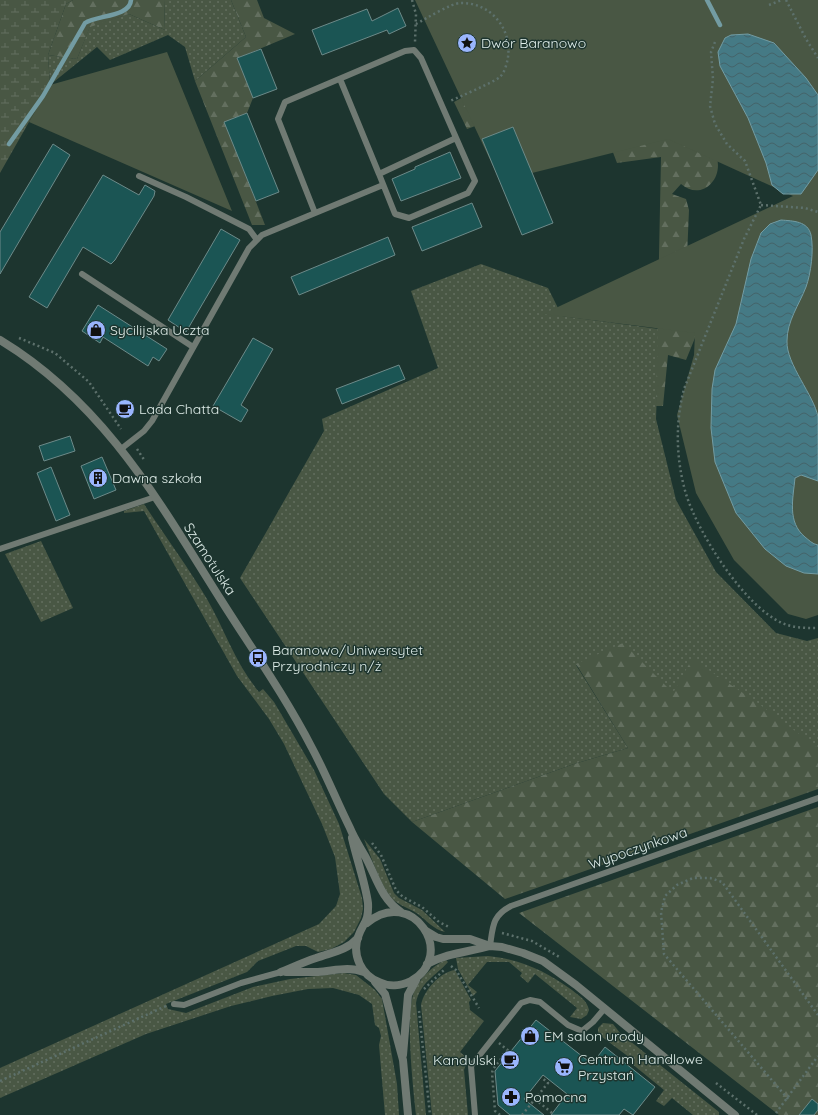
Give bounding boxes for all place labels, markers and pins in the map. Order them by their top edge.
place icon: Dwór Baranowo [456,32,478,54]
place label: Dwór Baranowo [481,34,586,52]
shop icon: Sycilijska Uczta [85,319,107,341]
place label: Sycilijska Uczta [110,321,209,339]
cafe icon: Lada Chatta [114,398,136,420]
place label: Lada Chatta [139,400,219,418]
building icon: Dawna szkoła [87,467,109,489]
place label: Dawna szkoła [112,469,202,487]
place label: Baranowo/Uniwersytet Przyrodniczy n/ż [272,641,423,675]
bus stop icon: Baranowo/Uniwersytet Przyrodniczy n/ż [247,647,269,669]
shop icon: EM salon urody [519,1025,541,1047]
place label: EM salon urody [544,1027,644,1045]
cafe icon: Kandulski [499,1049,521,1071]
place label: Centrum Handlowe Przystań [578,1050,703,1084]
place label: Kandulski [433,1051,496,1069]
supermarket icon: Centrum Handlowe Przystań [553,1056,575,1078]
pharmacy icon: Pomocna [500,1086,522,1108]
place label: Pomocna [525,1088,587,1106]

